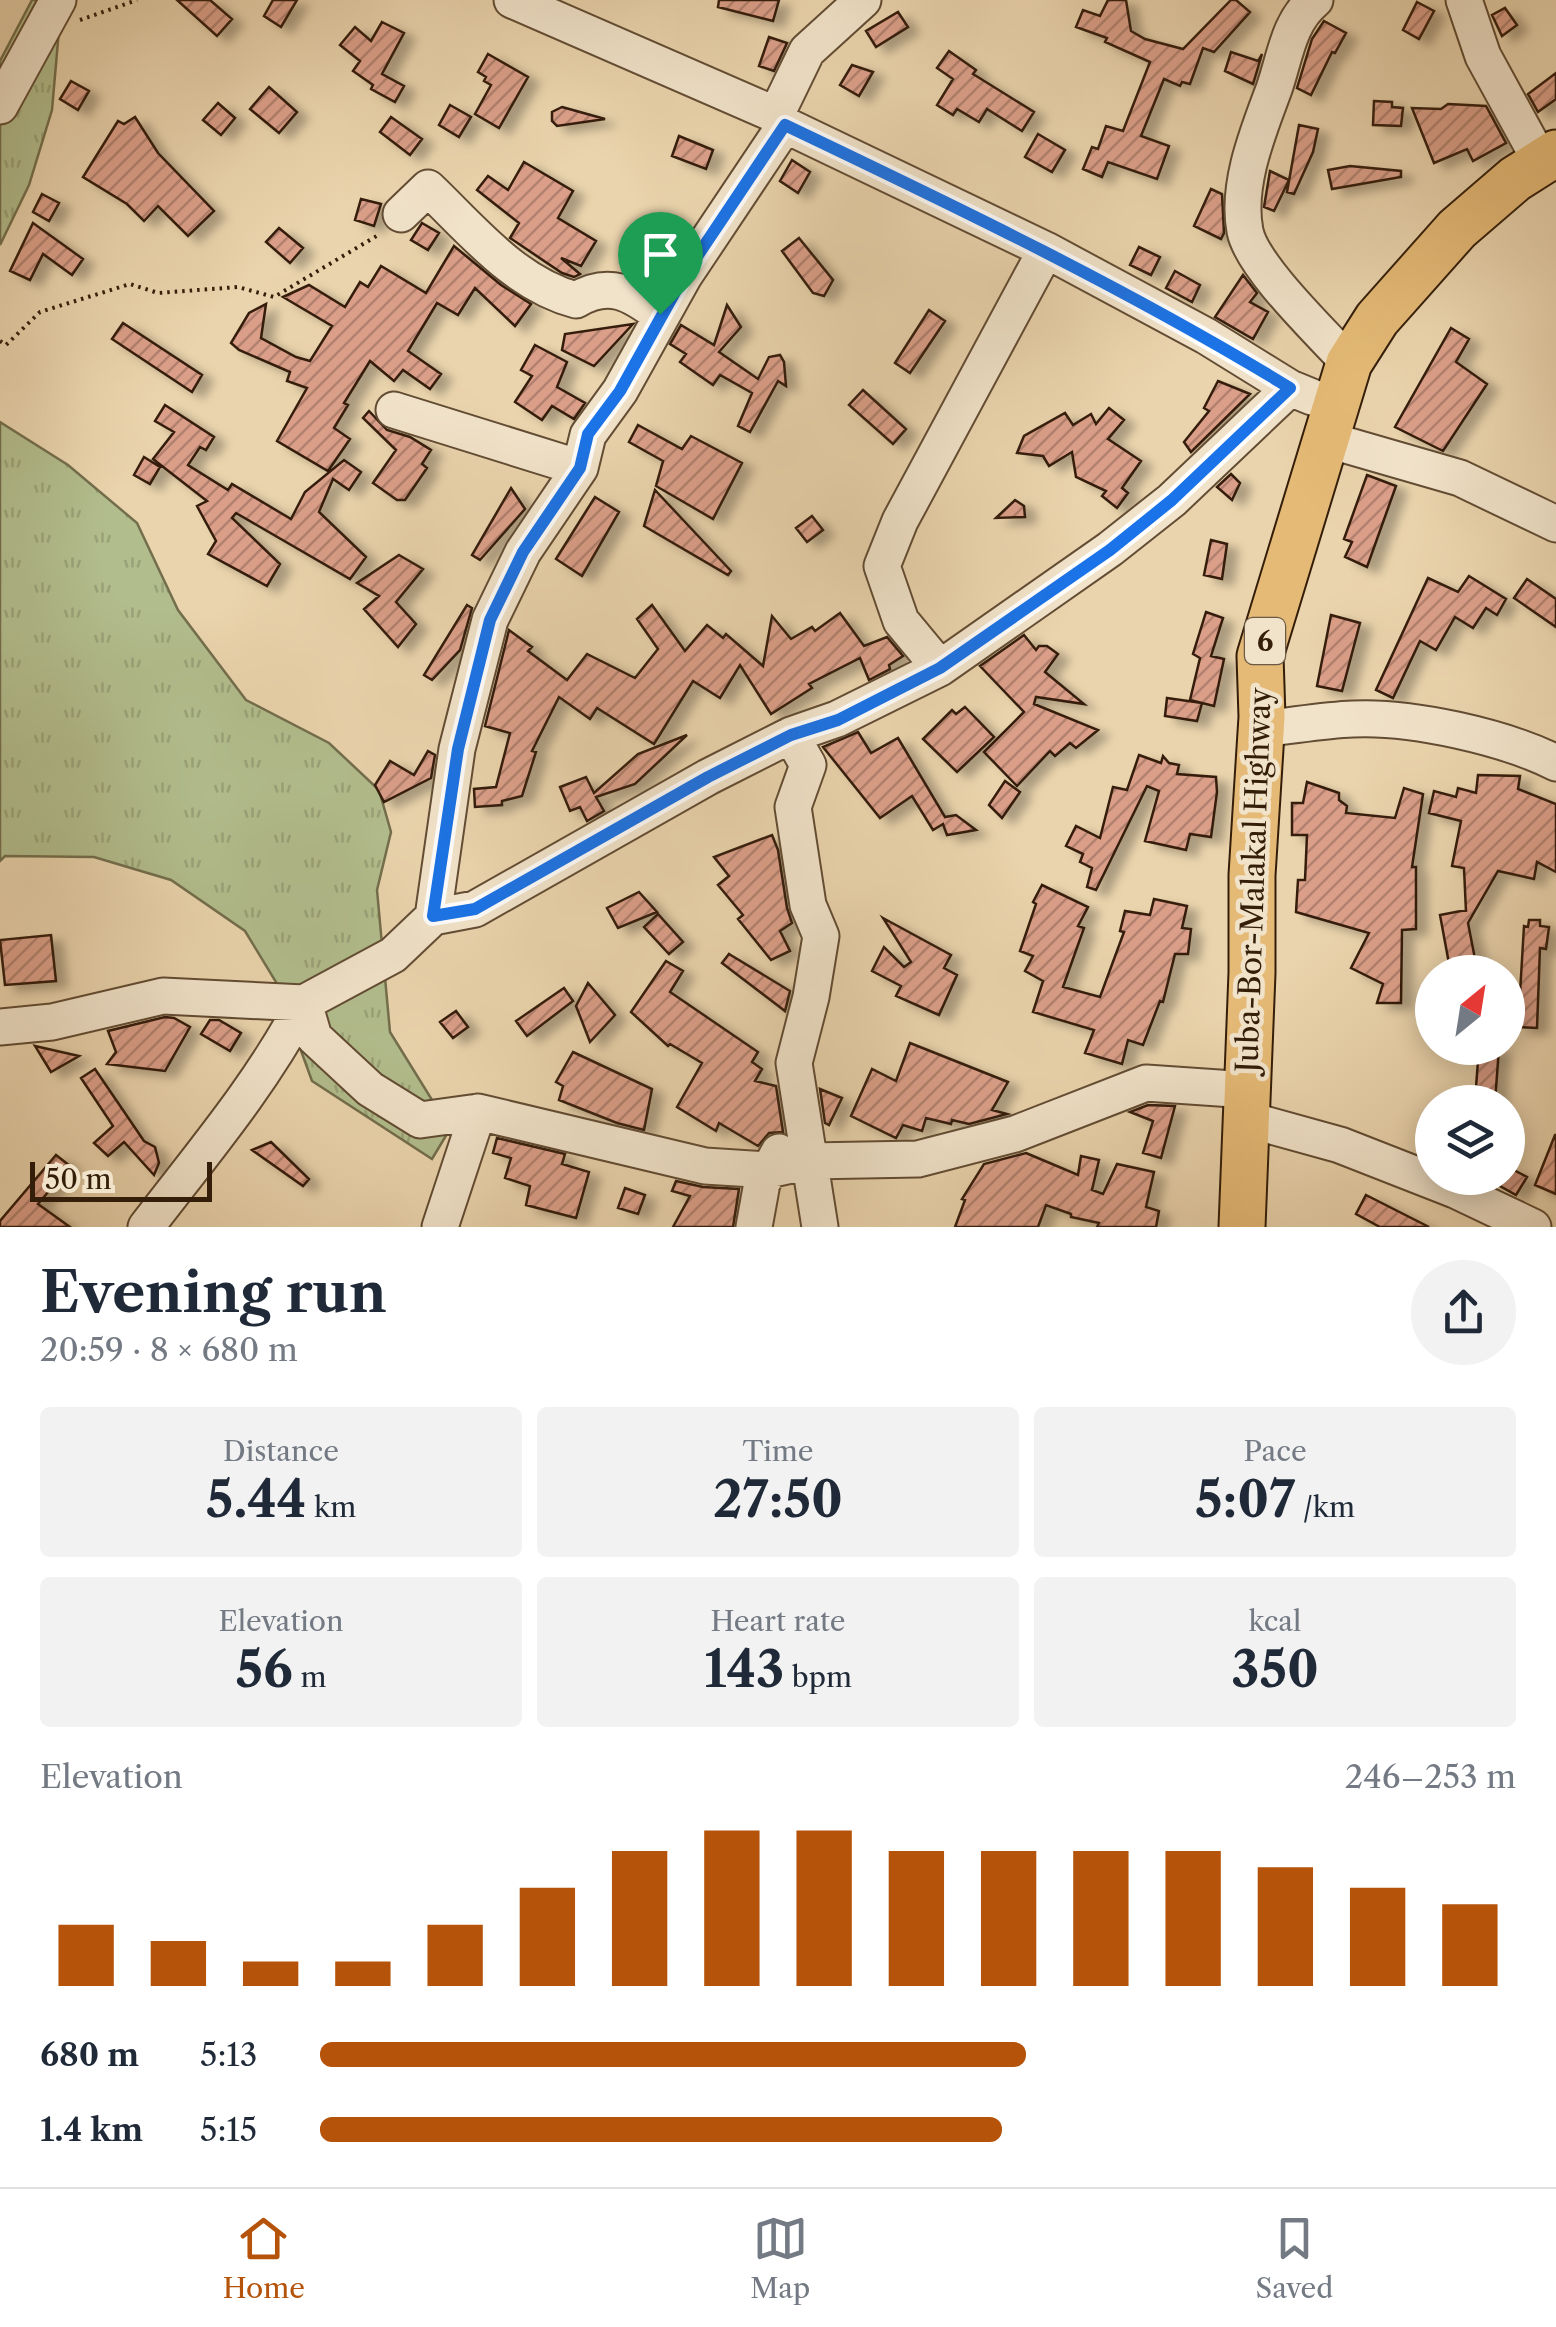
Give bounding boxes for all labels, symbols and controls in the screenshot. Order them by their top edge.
pin [618,212,703,315]
icon: arrive [633,227,688,282]
road number: 6 [1245,618,1285,664]
street label: Juba-Bor-Malakal Highway [1228,687,1279,1077]
north arrow [1415,955,1525,1065]
map controls [1415,955,1525,1195]
button: layers [1415,1085,1525,1195]
scale bar [30,1157,212,1202]
text: 50 m [45,1162,112,1196]
text: Evening run [40,1259,387,1326]
button: share [1411,1260,1516,1365]
text: 20:59 · 8 × 680 m [40,1330,298,1369]
text: Distance [223,1434,339,1468]
text: Time [743,1434,813,1468]
text: Pace [1243,1434,1307,1468]
text: 5.44 [206,1468,306,1530]
text: 27:50 [713,1468,843,1530]
text: 5:07 [1195,1468,1295,1530]
text: km [306,1490,356,1524]
text: /km [1295,1490,1355,1524]
text: Elevation [218,1604,344,1638]
text: Heart rate [711,1604,845,1638]
text: kcal [1249,1604,1301,1638]
text: 56 [235,1638,293,1700]
text: 143 [704,1638,784,1700]
text: 350 [1231,1638,1319,1700]
text: m [293,1660,327,1694]
text: bpm [784,1660,852,1694]
text: Elevation [40,1757,183,1796]
text: 246–253 m [1345,1757,1516,1796]
text: 680 m [40,2035,139,2074]
text: 5:13 [200,2035,257,2074]
text: 1.4 km [40,2110,143,2149]
text: 5:15 [200,2110,257,2149]
tab: Home [223,2211,305,2305]
tab: Map [750,2211,810,2305]
tab: Saved [1256,2211,1333,2305]

